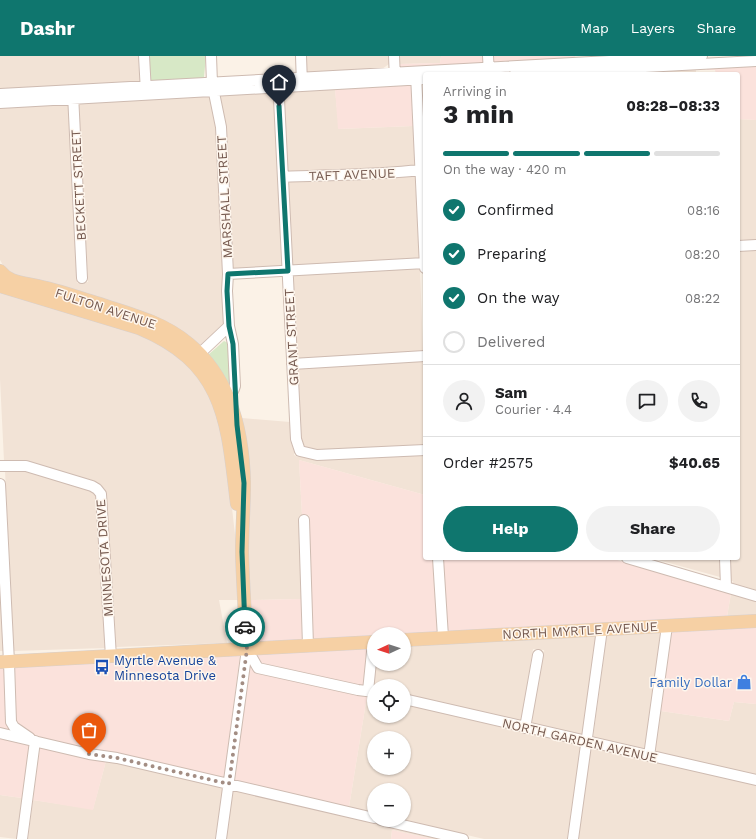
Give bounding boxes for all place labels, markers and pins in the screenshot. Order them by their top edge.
pin [262,65,296,106]
place label: Myrtle Avenue & Minnesota Drive [114,653,217,683]
bus stop icon: Myrtle Avenue & Minnesota Drive [93,658,111,676]
shop icon: Family Dollar [735,673,753,691]
place label: Family Dollar [649,675,732,690]
pin [72,713,106,754]

